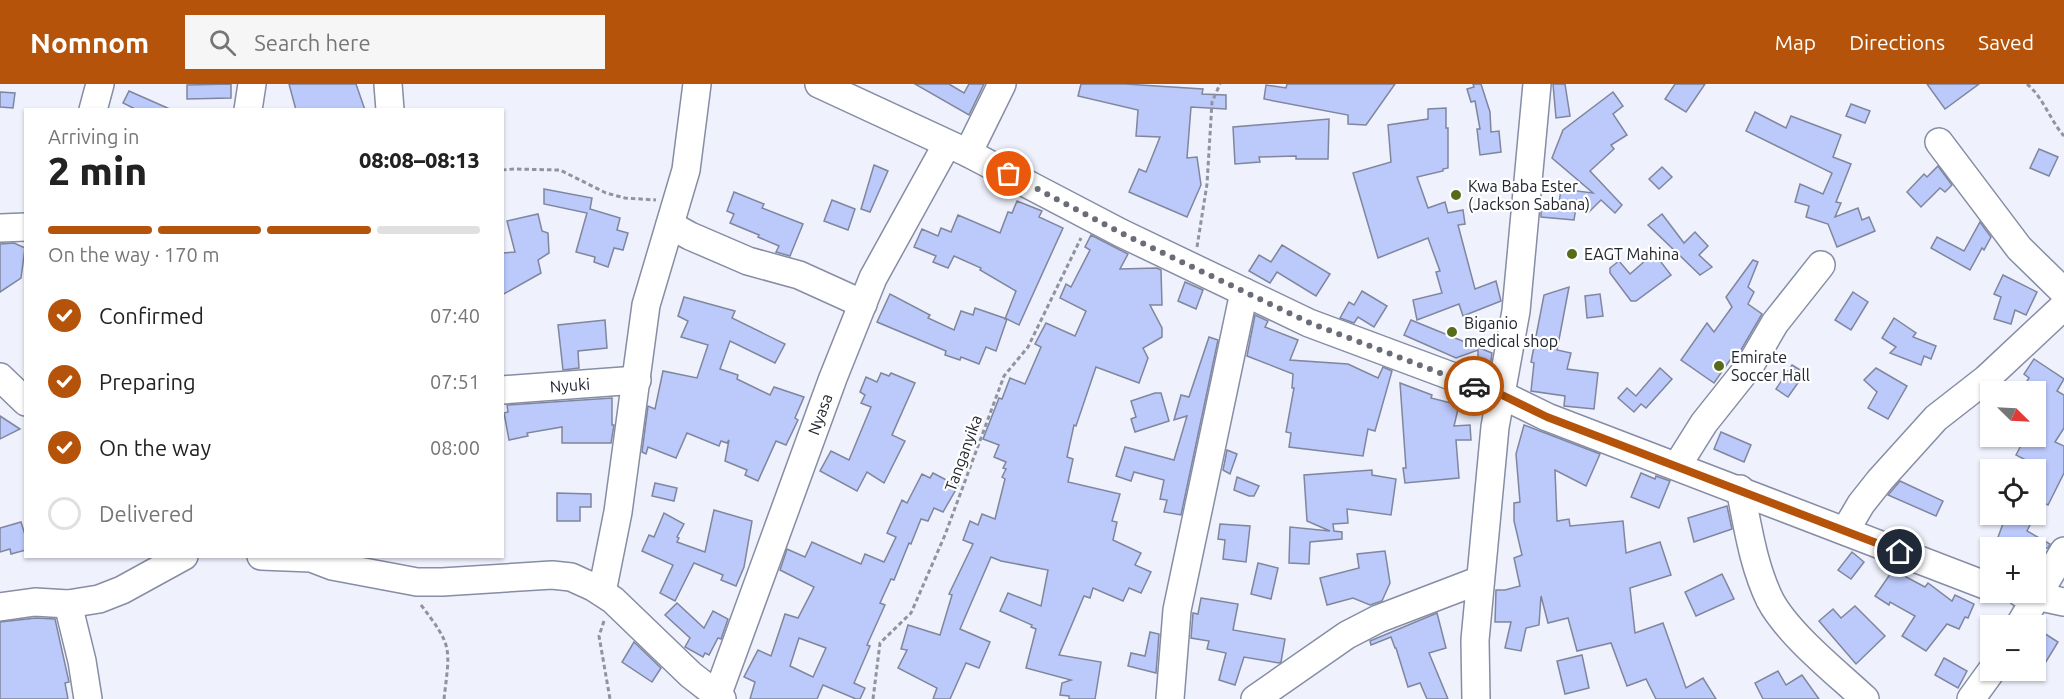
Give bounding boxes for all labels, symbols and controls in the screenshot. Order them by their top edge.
search box [185,15,605,69]
icon: search [206,26,239,59]
text: Nomnom [30,27,149,58]
text: Search here [254,30,371,55]
text: Map [1775,30,1816,54]
text: Directions [1849,30,1945,54]
text: Saved [1978,30,2034,54]
text: Arriving in [48,125,139,148]
text: 08:08–08:13 [359,147,480,172]
pin [983,148,1034,199]
text: 2 min [48,149,147,192]
icon: bag [992,157,1025,190]
place label: Kwa Baba Ester (Jackson Sabana) [1468,177,1590,214]
marker: Kwa Baba Ester (Jackson Sabana) [1449,188,1463,202]
text: On the way · 170 m [48,243,220,266]
place label: EAGT Mahina [1584,245,1679,263]
marker: EAGT Mahina [1565,247,1579,261]
icon: check [48,299,81,332]
text: Confirmed [99,303,204,328]
text: 07:40 [430,304,480,327]
place label: Biganio medical shop [1464,314,1558,350]
marker: Biganio medical shop [1445,325,1459,339]
place label: Emirate Soccer Hall [1731,348,1810,384]
courier [1444,356,1504,416]
marker: Emirate Soccer Hall [1712,359,1726,373]
icon: check [48,365,81,398]
text: Preparing [99,369,196,394]
text: 07:51 [430,370,480,393]
icon: car [1458,370,1491,403]
street label: Nyuki [549,375,591,395]
north arrow [1980,381,2046,447]
map controls [1980,381,2046,681]
street label: Nyasa [804,391,836,437]
street label: Tanganyika [941,412,985,494]
icon: check [48,431,81,464]
text: On the way [99,435,211,460]
text: 08:00 [430,436,480,459]
button: locate [1980,459,2046,525]
text: Delivered [99,501,194,526]
pin [1874,526,1925,577]
icon: home [1883,535,1916,568]
button: + [1980,537,2046,603]
button: − [1980,615,2046,681]

